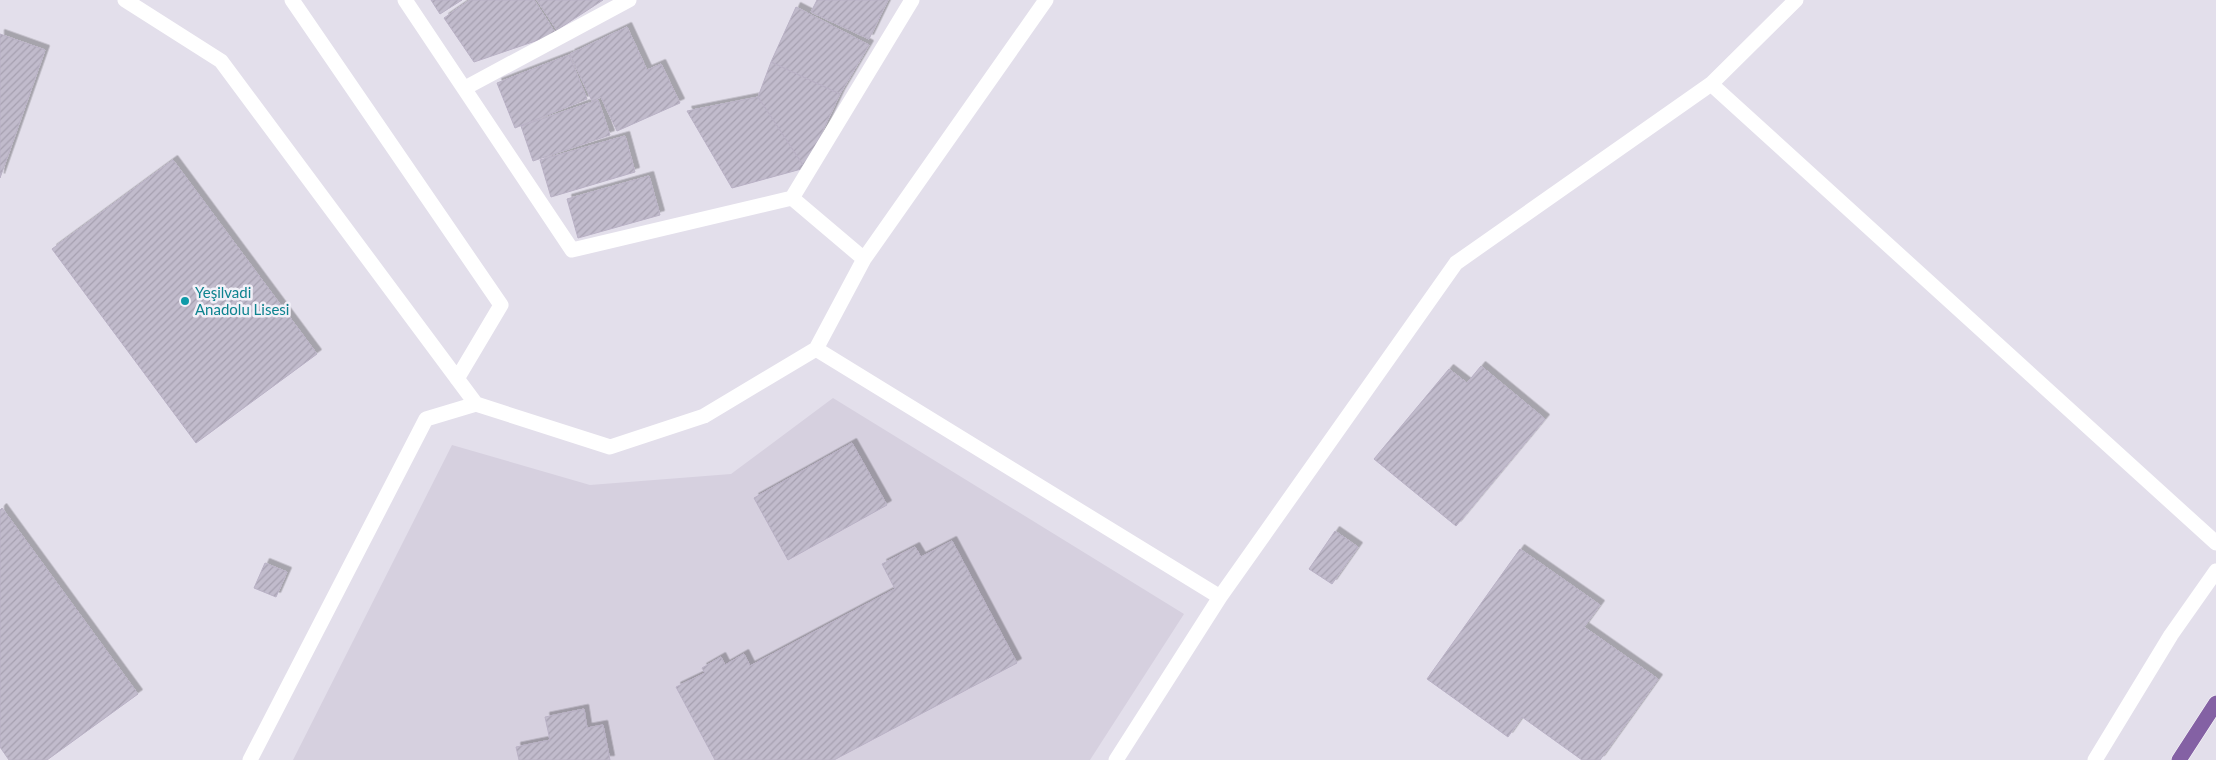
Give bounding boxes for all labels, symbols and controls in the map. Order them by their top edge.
place label: Yeşilvadi Anadolu Lisesi [195,283,289,318]
marker: Yeşilvadi Anadolu Lisesi [179,295,191,307]

